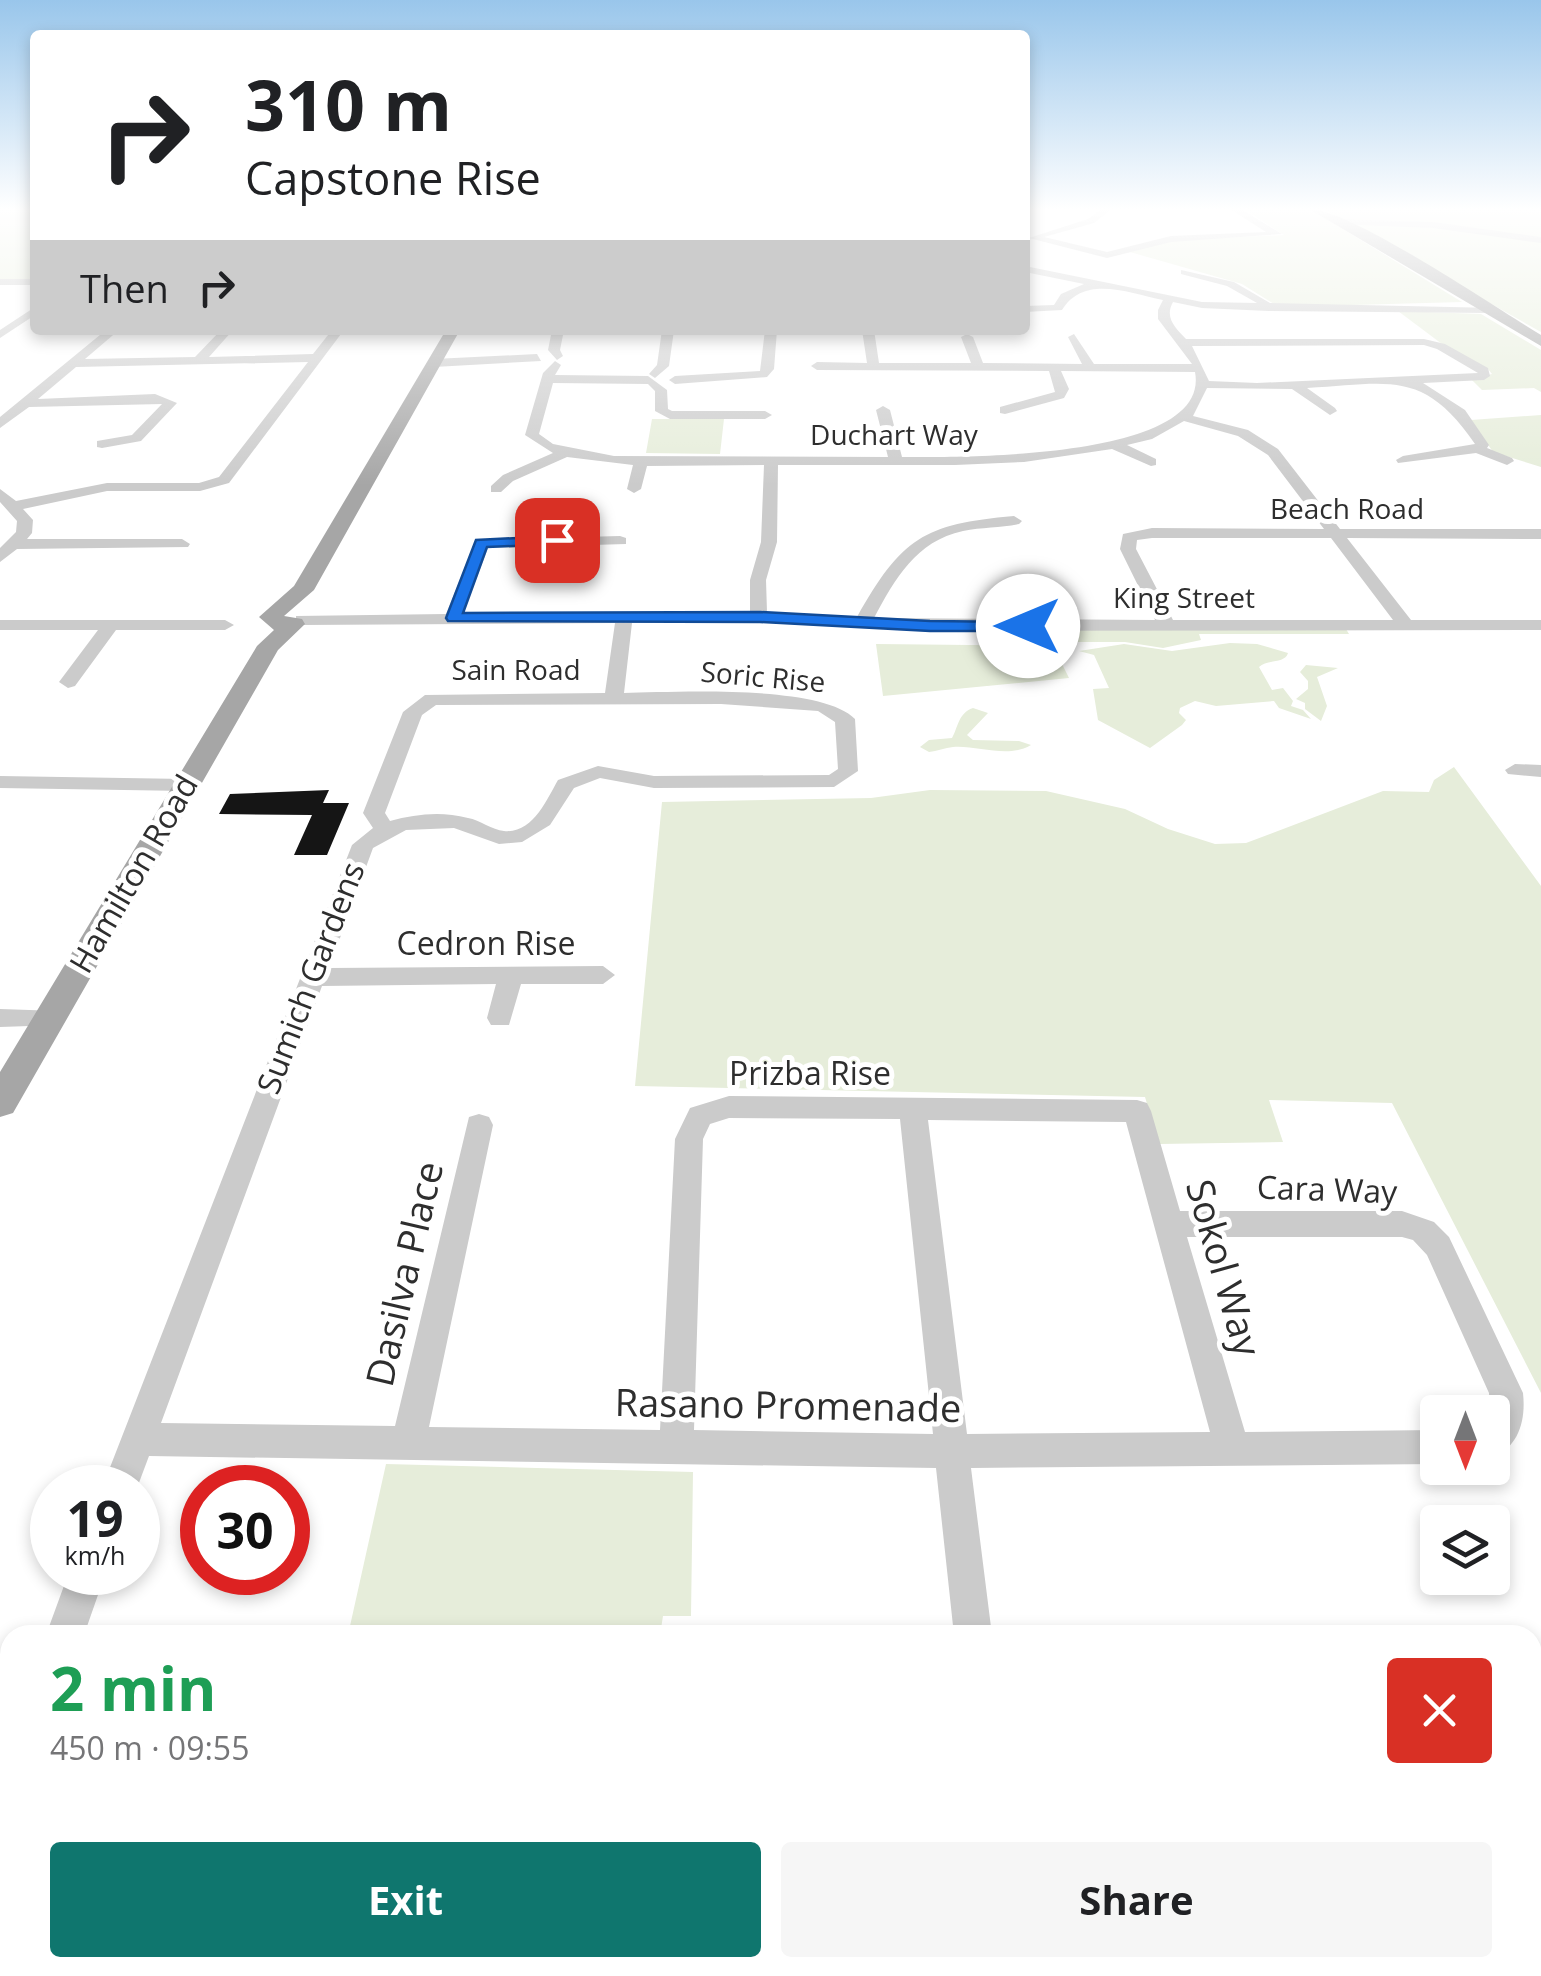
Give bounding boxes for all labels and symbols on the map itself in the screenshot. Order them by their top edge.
street label: Duchart Way [810,415,979,453]
street label: Beach Road [1270,489,1424,527]
pin [515,498,600,583]
position arrow [976,574,1080,678]
street label: King Street [1113,578,1255,616]
street label: Sain Road [451,650,581,688]
street label: Soric Rise [699,652,827,700]
street label: Hamilton Road [59,766,207,980]
street label: Sumich Gardens [246,856,374,1099]
street label: Cedron Rise [396,921,576,964]
street label: Prizba Rise [729,1051,891,1094]
street label: Dasilva Place [352,1156,454,1391]
street label: Cara Way [1256,1165,1399,1212]
street label: Sokol Way [1175,1173,1275,1363]
street label: Rasano Promenade [614,1375,962,1433]
north arrow [1420,1395,1510,1485]
speed limit sign: 30 [180,1465,310,1595]

